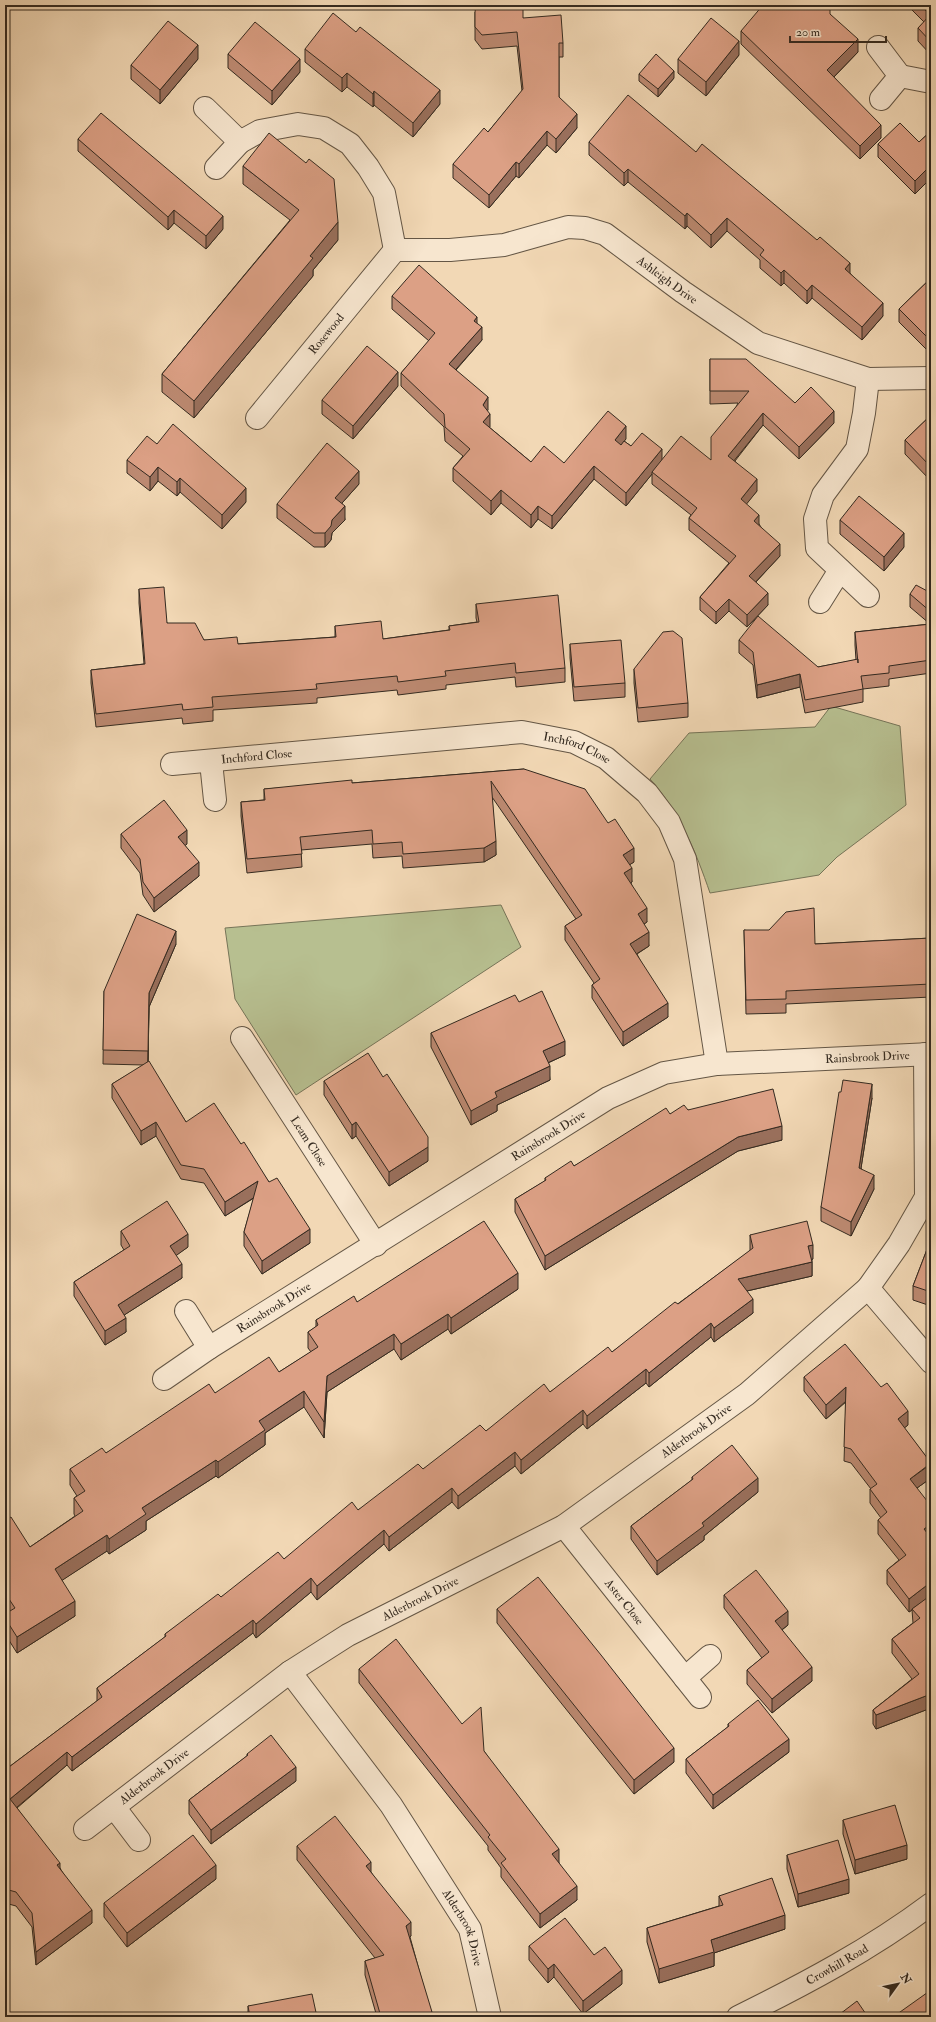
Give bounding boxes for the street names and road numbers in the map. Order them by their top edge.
street label: Ashleigh Drive [633,253,700,308]
street label: Rosewood [305,311,348,357]
street label: Inchford Close [542,729,614,767]
street label: Inchford Close [220,746,293,767]
street label: Rainsbrook Drive [825,1048,910,1067]
street label: Rainsbrook Drive [509,1107,588,1165]
street label: Leam Close [287,1113,330,1170]
street label: Rainsbrook Drive [234,1279,314,1337]
street label: Alderbrook Drive [657,1400,735,1462]
street label: Alderbrook Drive [379,1573,461,1625]
street label: Aster Close [601,1575,647,1628]
street label: Alderbrook Drive [116,1745,192,1809]
street label: Alderbrook Drive [438,1886,485,1968]
street label: Crowhill Road [803,1941,871,1989]

